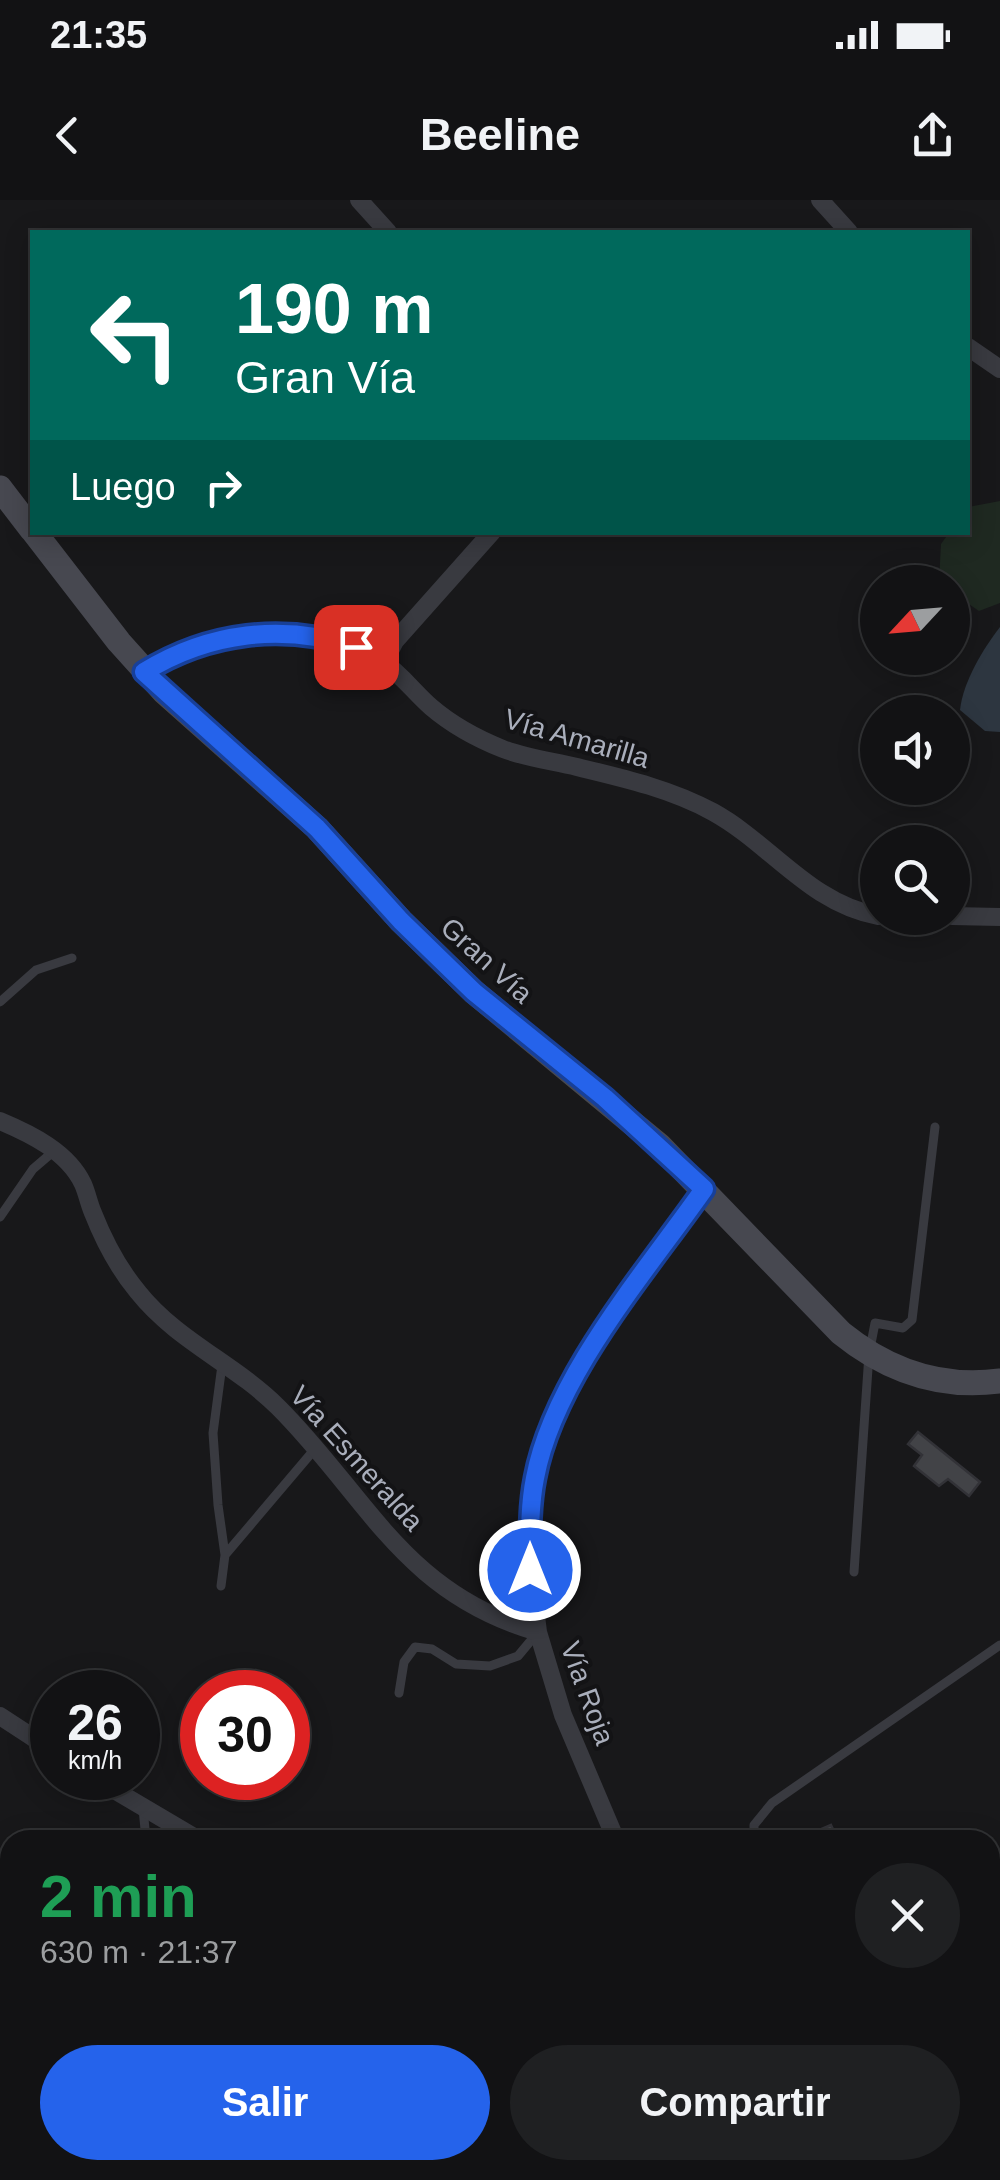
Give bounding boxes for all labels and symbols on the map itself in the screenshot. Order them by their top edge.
north arrow [860,565,970,675]
pin [314,605,399,690]
street label: Vía Amarilla [501,703,653,774]
street label: Gran Vía [435,911,539,1010]
street label: Vía Esmeralda [284,1380,430,1537]
position arrow [478,1518,582,1622]
street label: Vía Roja [555,1637,621,1749]
speed limit sign: 30 [180,1670,310,1800]

